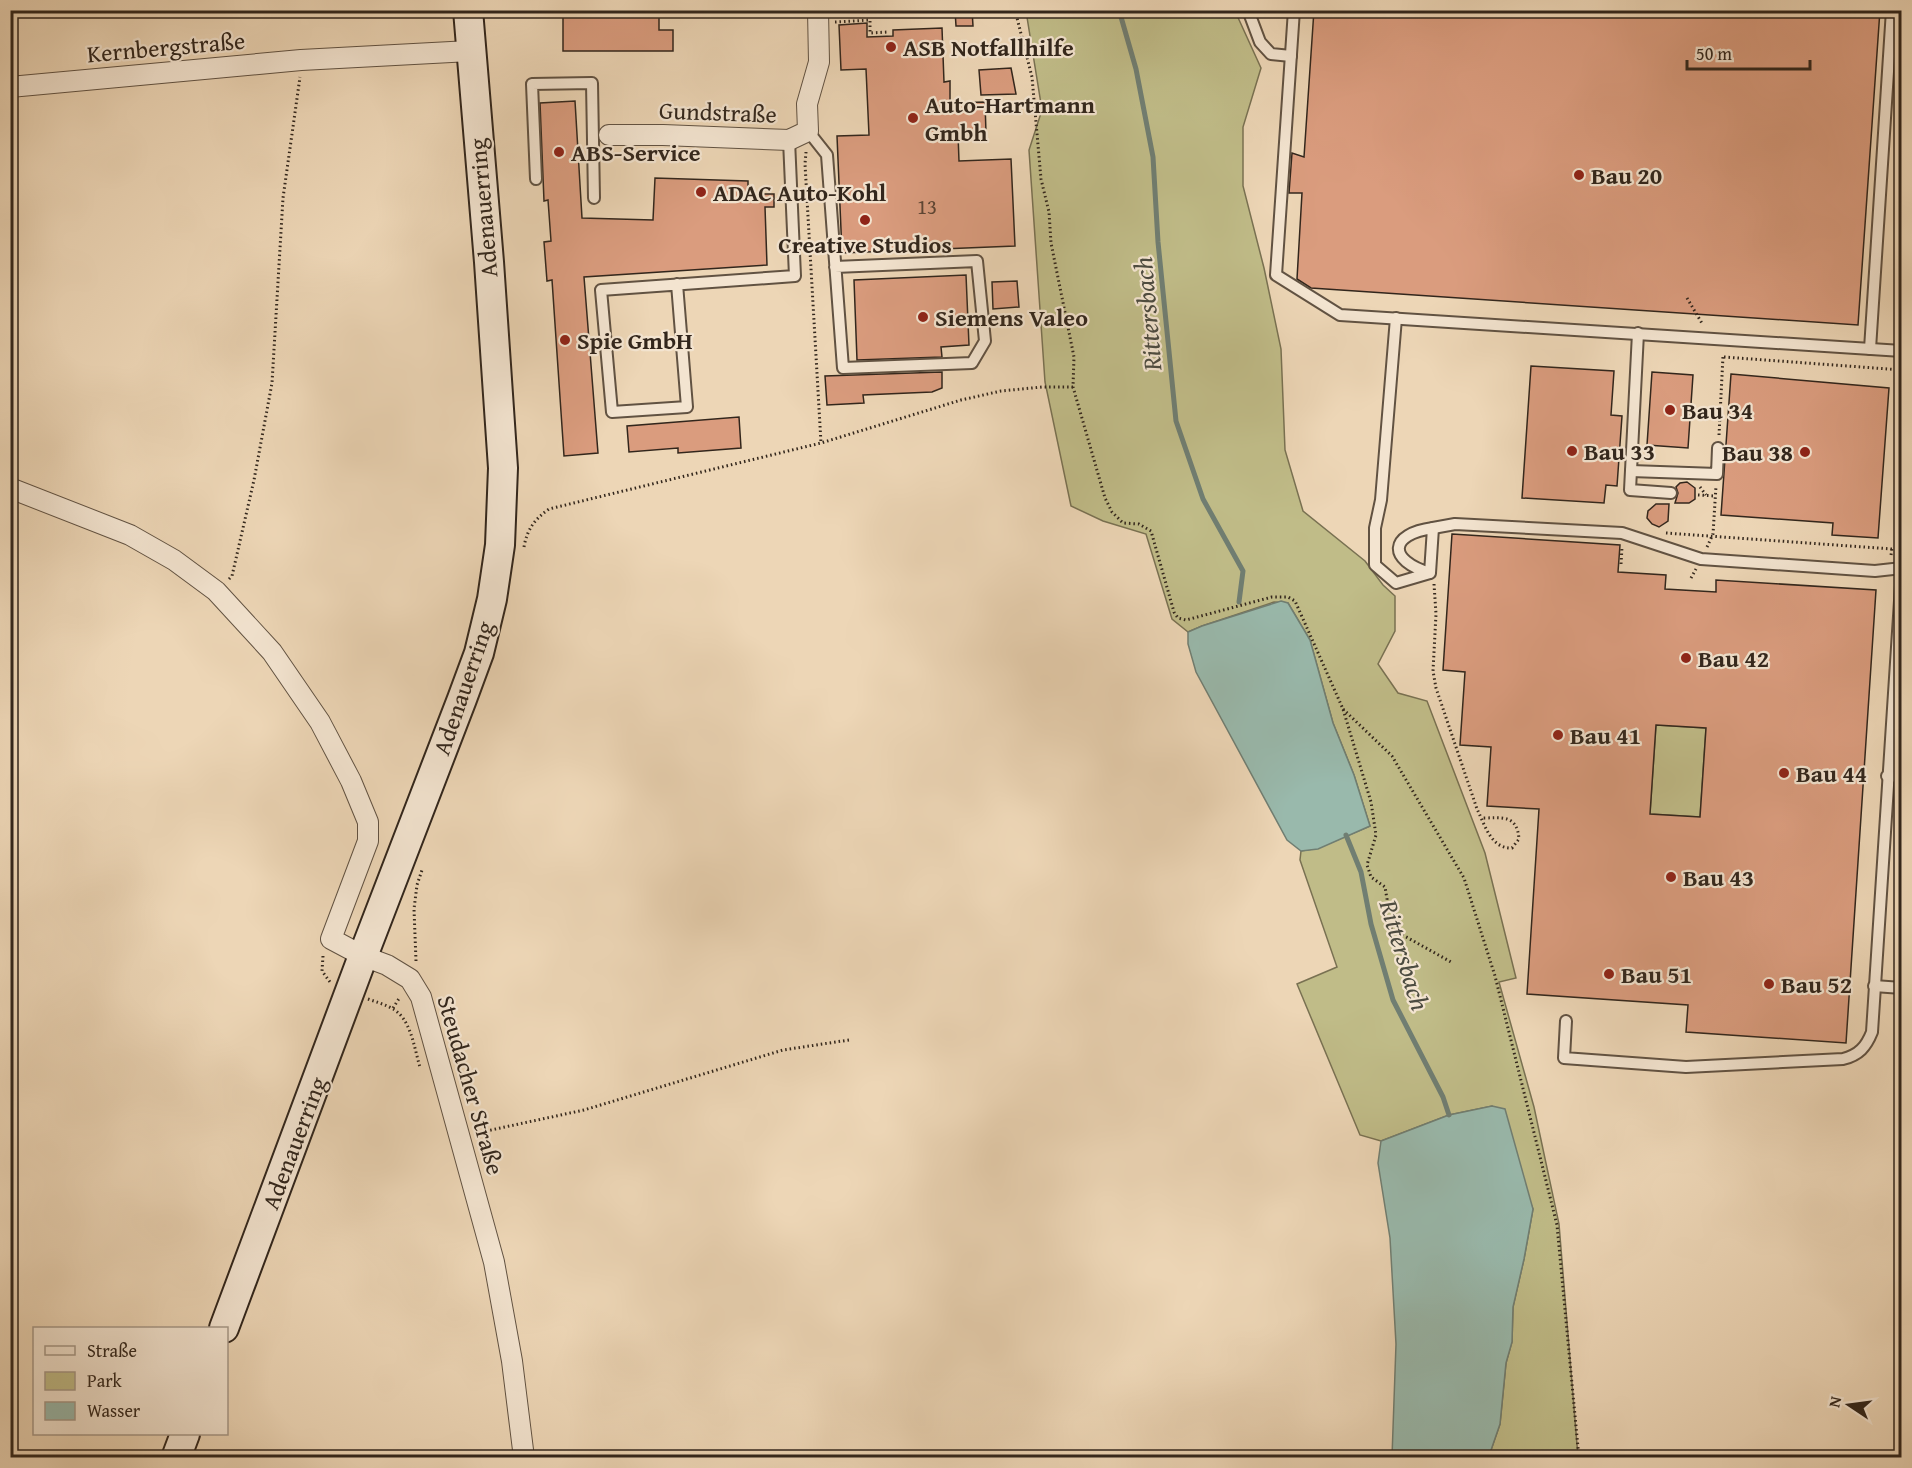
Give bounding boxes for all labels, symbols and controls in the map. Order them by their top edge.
street label: Kernbergstraße [85,23,247,71]
place label: ASB Notfallhilfe [903,30,1074,65]
scale bar [1687,33,1810,71]
marker: ASB Notfallhilfe [884,40,898,54]
text: 50 m [1696,40,1732,67]
place label: Auto-Hartmann Gmbh [925,87,1095,150]
street label: Gundstraße [659,92,777,132]
marker: Auto-Hartmann Gmbh [906,111,920,125]
place label: ABS-Service [571,135,701,170]
street label: Adenauerring [459,137,507,279]
marker: ABS-Service [552,145,566,159]
place label: Bau 20 [1591,158,1662,193]
marker: Bau 20 [1572,168,1586,182]
place label: ADAC Auto-Kohl [713,175,887,210]
marker: ADAC Auto-Kohl [694,185,708,199]
house number: 13 [917,191,937,222]
marker: Creative Studios [858,213,872,227]
place label: Creative Studios [778,227,952,262]
water label: Rittersbach [1123,255,1171,374]
place label: Siemens Valeo [935,300,1088,335]
marker: Siemens Valeo [916,310,930,324]
place label: Spie GmbH [577,323,693,358]
marker: Spie GmbH [558,333,572,347]
place label: Bau 34 [1682,393,1753,428]
marker: Bau 34 [1663,403,1677,417]
place label: Bau 33 [1584,434,1655,469]
place label: Bau 38 [1722,435,1793,470]
marker: Bau 33 [1565,444,1579,458]
marker: Bau 38 [1798,445,1812,459]
street label: Adenauerring [424,616,502,760]
place label: Bau 42 [1698,641,1769,676]
marker: Bau 42 [1679,651,1693,665]
place label: Bau 41 [1570,718,1641,753]
marker: Bau 41 [1551,728,1565,742]
place label: Bau 44 [1796,756,1867,791]
marker: Bau 44 [1777,766,1791,780]
place label: Bau 43 [1683,860,1754,895]
marker: Bau 43 [1664,870,1678,884]
water label: Rittersbach [1369,894,1440,1015]
place label: Bau 51 [1621,957,1692,992]
marker: Bau 51 [1602,967,1616,981]
place label: Bau 52 [1781,967,1852,1002]
marker: Bau 52 [1762,977,1776,991]
street label: Steudacher Straße [429,991,513,1179]
street label: Adenauerring [253,1072,335,1214]
legend [33,1327,228,1435]
text: Straße [87,1337,137,1364]
text: Park [87,1367,123,1394]
north arrow [1819,1375,1879,1435]
text: N [1821,1393,1847,1410]
text: Wasser [87,1397,141,1424]

